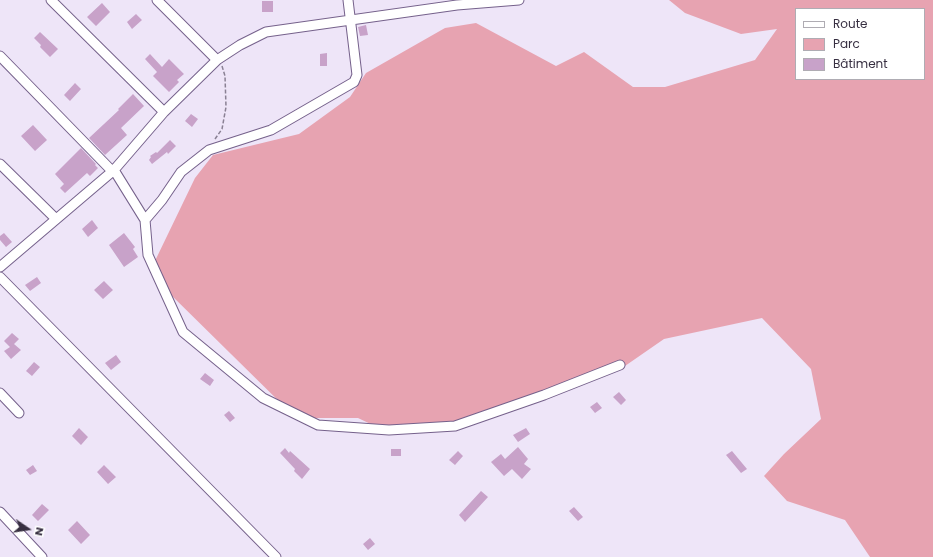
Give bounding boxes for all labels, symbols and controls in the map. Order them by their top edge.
legend [795,8,925,80]
text: Route [833,15,867,32]
text: Parc [833,35,860,52]
text: Bâtiment [833,55,888,72]
north arrow [8,509,48,549]
text: N [31,526,48,538]

